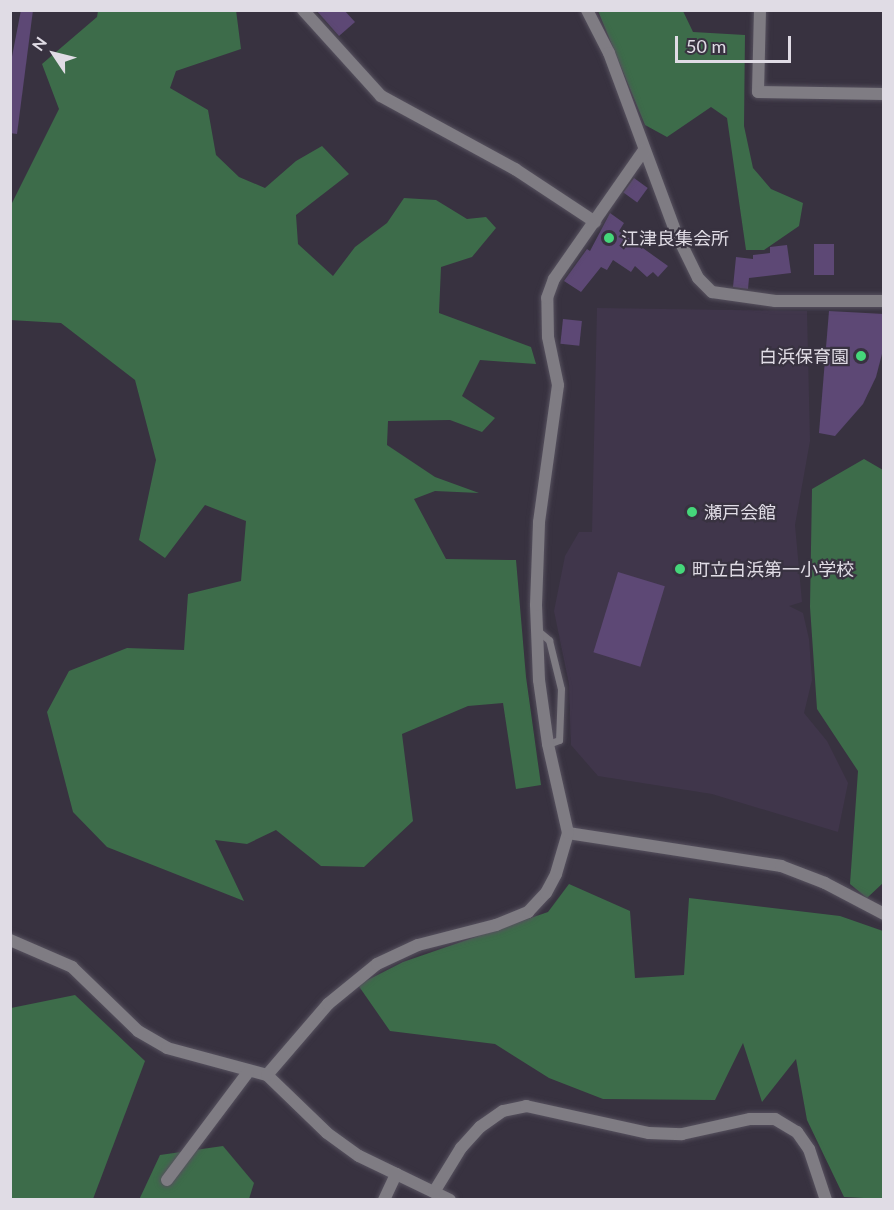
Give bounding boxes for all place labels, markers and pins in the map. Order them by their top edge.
place label: 江津良集会所 [621,227,729,249]
marker: 江津良集会所 [602,231,616,245]
place label: 白浜保育園 [759,345,849,367]
marker: 白浜保育園 [854,349,868,363]
place label: 瀬戸会館 [704,501,776,523]
marker: 瀬戸会館 [685,505,699,519]
place label: 町立白浜第一小学校 [692,558,854,580]
marker: 町立白浜第一小学校 [673,562,687,576]

